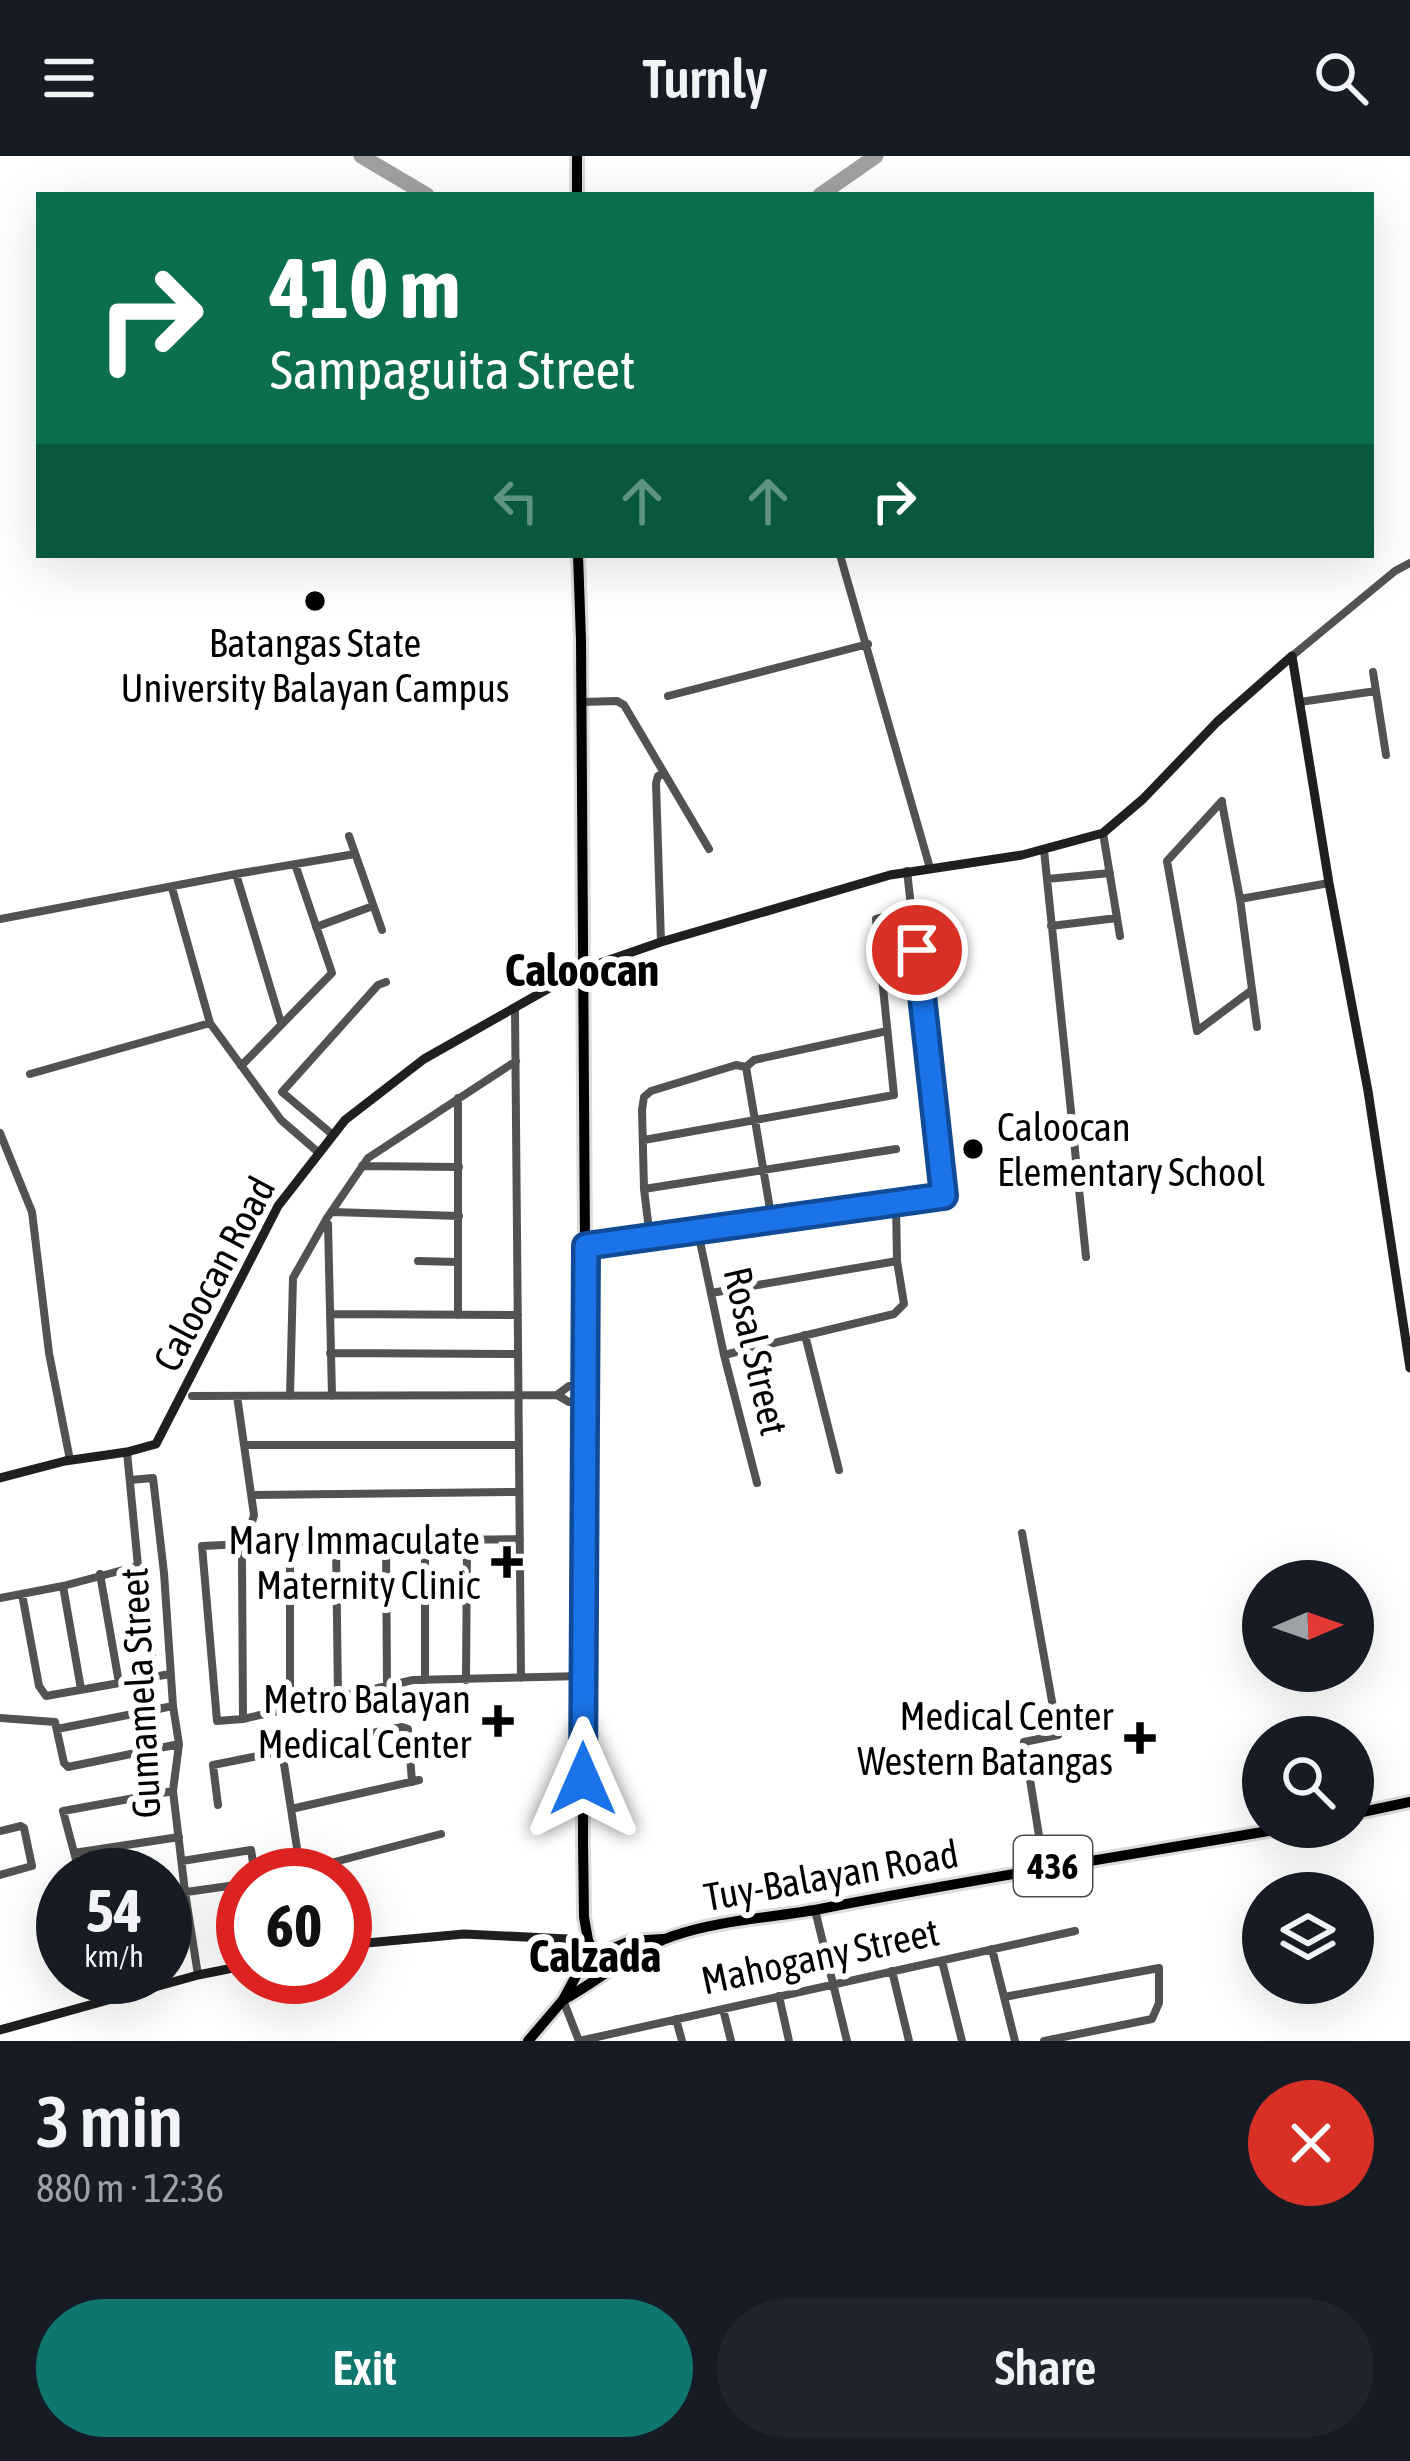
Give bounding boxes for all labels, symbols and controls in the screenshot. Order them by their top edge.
icon: menu [36,45,102,111]
icon: search [1308,45,1374,111]
text: Turnly [642,48,768,109]
icon: right [72,240,228,396]
text: 410 m [270,240,460,336]
text: Sampaguita Street [270,339,636,400]
icon: left [483,468,549,534]
icon: ahead [609,468,675,534]
icon: ahead [735,468,801,534]
icon: right [861,468,927,534]
marker: Batangas State University Balayan Campus [302,588,328,614]
place label: Batangas State University Balayan Campus [120,621,510,710]
pin [866,899,968,1001]
icon: arrive [884,917,950,983]
district label: Caloocan [505,944,659,996]
place label: Caloocan Elementary School [997,1105,1265,1194]
marker: Caloocan Elementary School [960,1136,986,1162]
street label: Caloocan Road [144,1169,284,1379]
street label: Rosal Street [715,1263,797,1439]
place label: Mary Immaculate Maternity Clinic [228,1518,481,1607]
marker: Mary Immaculate Maternity Clinic [491,1546,523,1578]
north arrow [1242,1560,1374,1692]
map controls [1242,1560,1374,2004]
street label: Gumamela Street [111,1567,169,1819]
place label: Metro Balayan Medical Center [257,1677,471,1766]
place label: Medical Center Western Batangas [857,1694,1113,1783]
marker: Metro Balayan Medical Center [482,1705,514,1737]
position arrow [520,1716,646,1842]
button: search [1242,1716,1374,1848]
marker: Medical Center Western Batangas [1124,1722,1156,1754]
street label: Tuy-Balayan Road [700,1831,962,1919]
road number: 436 [1014,1836,1092,1896]
speed limit sign: 60 [216,1848,372,2004]
button: layers [1242,1872,1374,2004]
text: 54 [86,1876,142,1945]
street label: Mahogany Street [697,1909,943,2003]
district label: Calzada [529,1930,661,1982]
text: km/h [84,1939,144,1973]
text: 3 min [36,2080,183,2162]
button: close [1248,2080,1374,2206]
text: 880 m · 12:36 [36,2166,224,2210]
button: Exit [36,2299,693,2437]
button: Share [717,2299,1374,2437]

